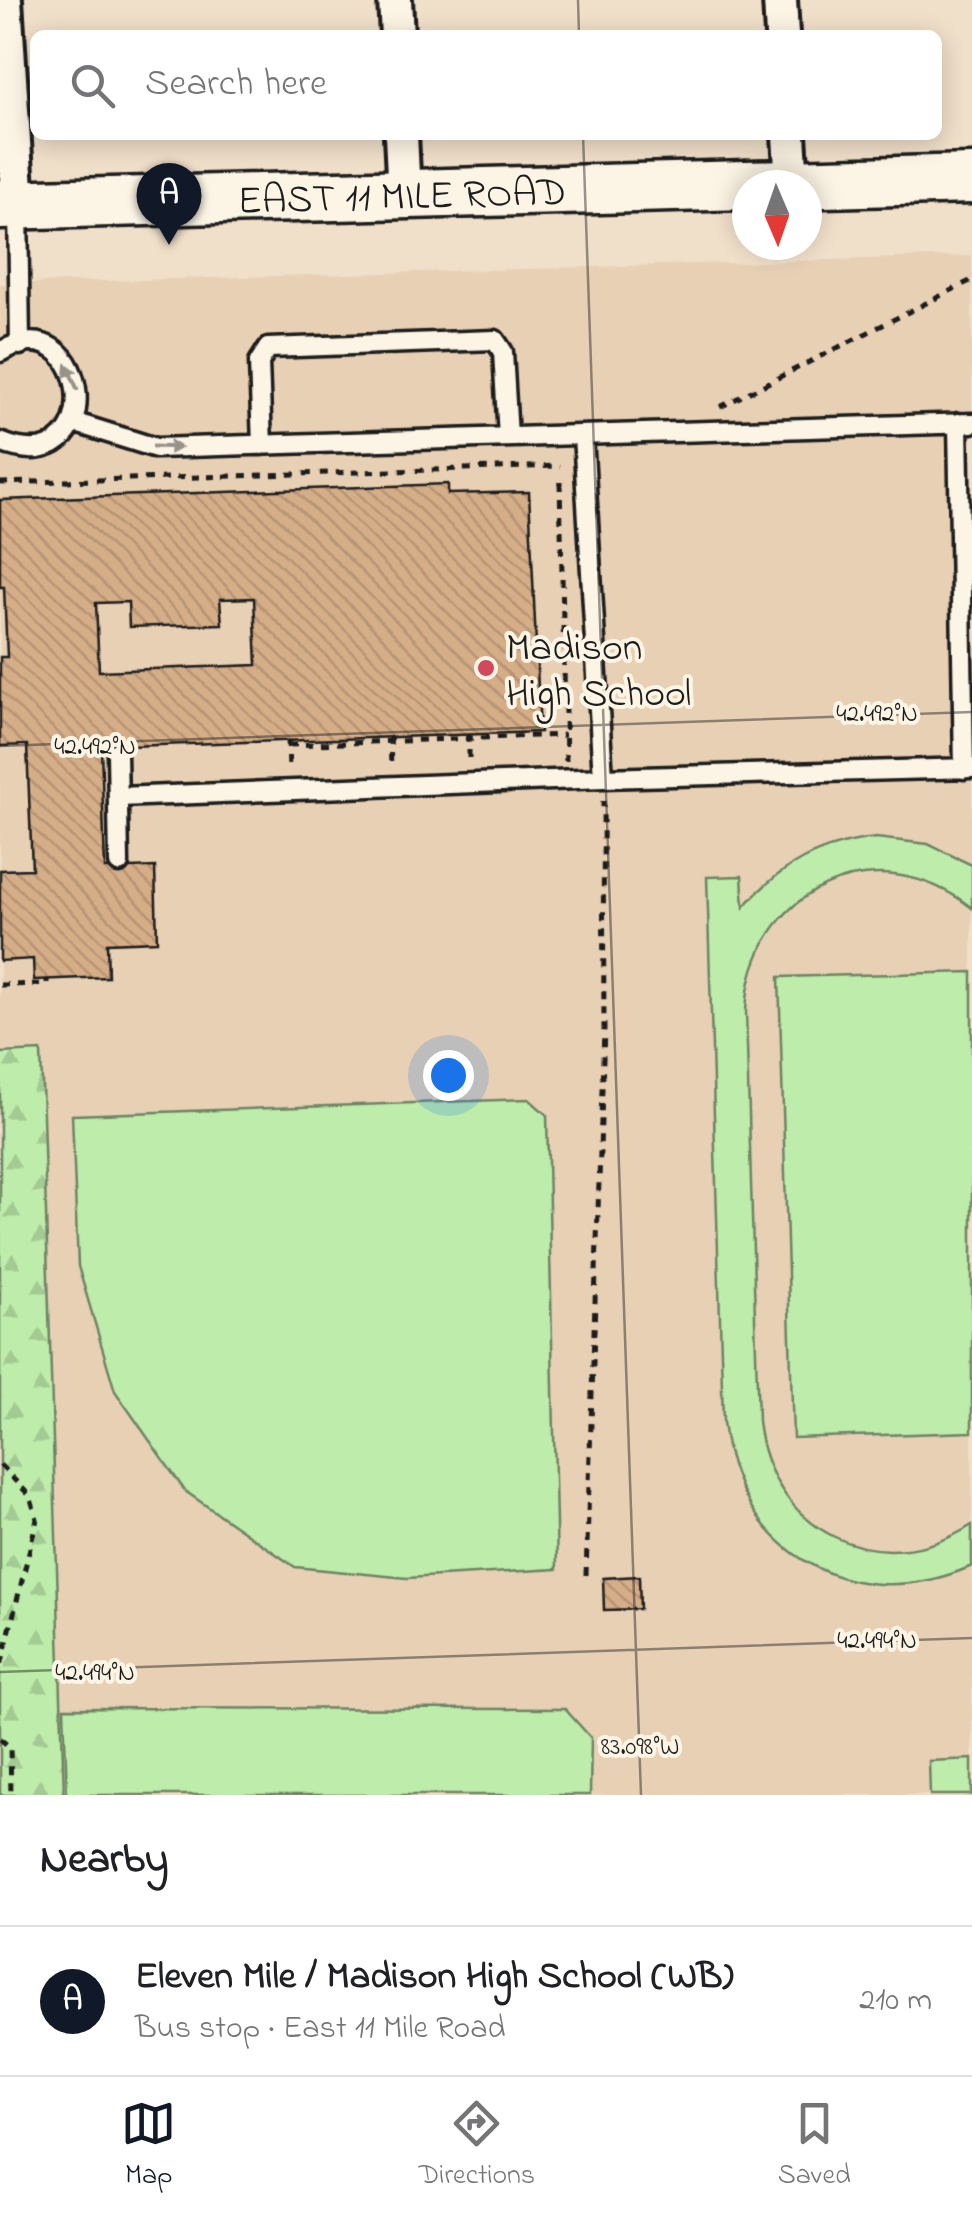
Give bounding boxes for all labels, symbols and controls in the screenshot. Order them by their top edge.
search box [30,30,942,140]
text: Search here [145,57,327,113]
icon: search [65,58,120,113]
pin: A [136,162,202,245]
street label: EAST 11 MILE ROAD [237,165,567,233]
north arrow [732,170,822,260]
one-way arrow [64,361,80,391]
one-way arrow [152,439,183,455]
place label: Madison High School [506,620,691,725]
marker: Madison High School [475,657,497,679]
text: 42.492°N [836,697,918,733]
text: 42.492°N [54,730,136,766]
your location [423,1050,474,1101]
text: 42.494°N [837,1624,917,1660]
text: 42.494°N [55,1656,135,1692]
text: 83.098°W [601,1730,679,1766]
text: Nearby [40,1830,168,1891]
text: Eleven Mile / Madison High School (WB) [135,1950,734,2006]
text: A [63,1978,82,2025]
text: 210 m [859,1978,932,2025]
text: Bus stop · East 11 Mile Road [135,2006,506,2053]
tab: Map [121,2096,176,2197]
tab: Directions [419,2096,535,2197]
tab: Saved [778,2096,851,2197]

